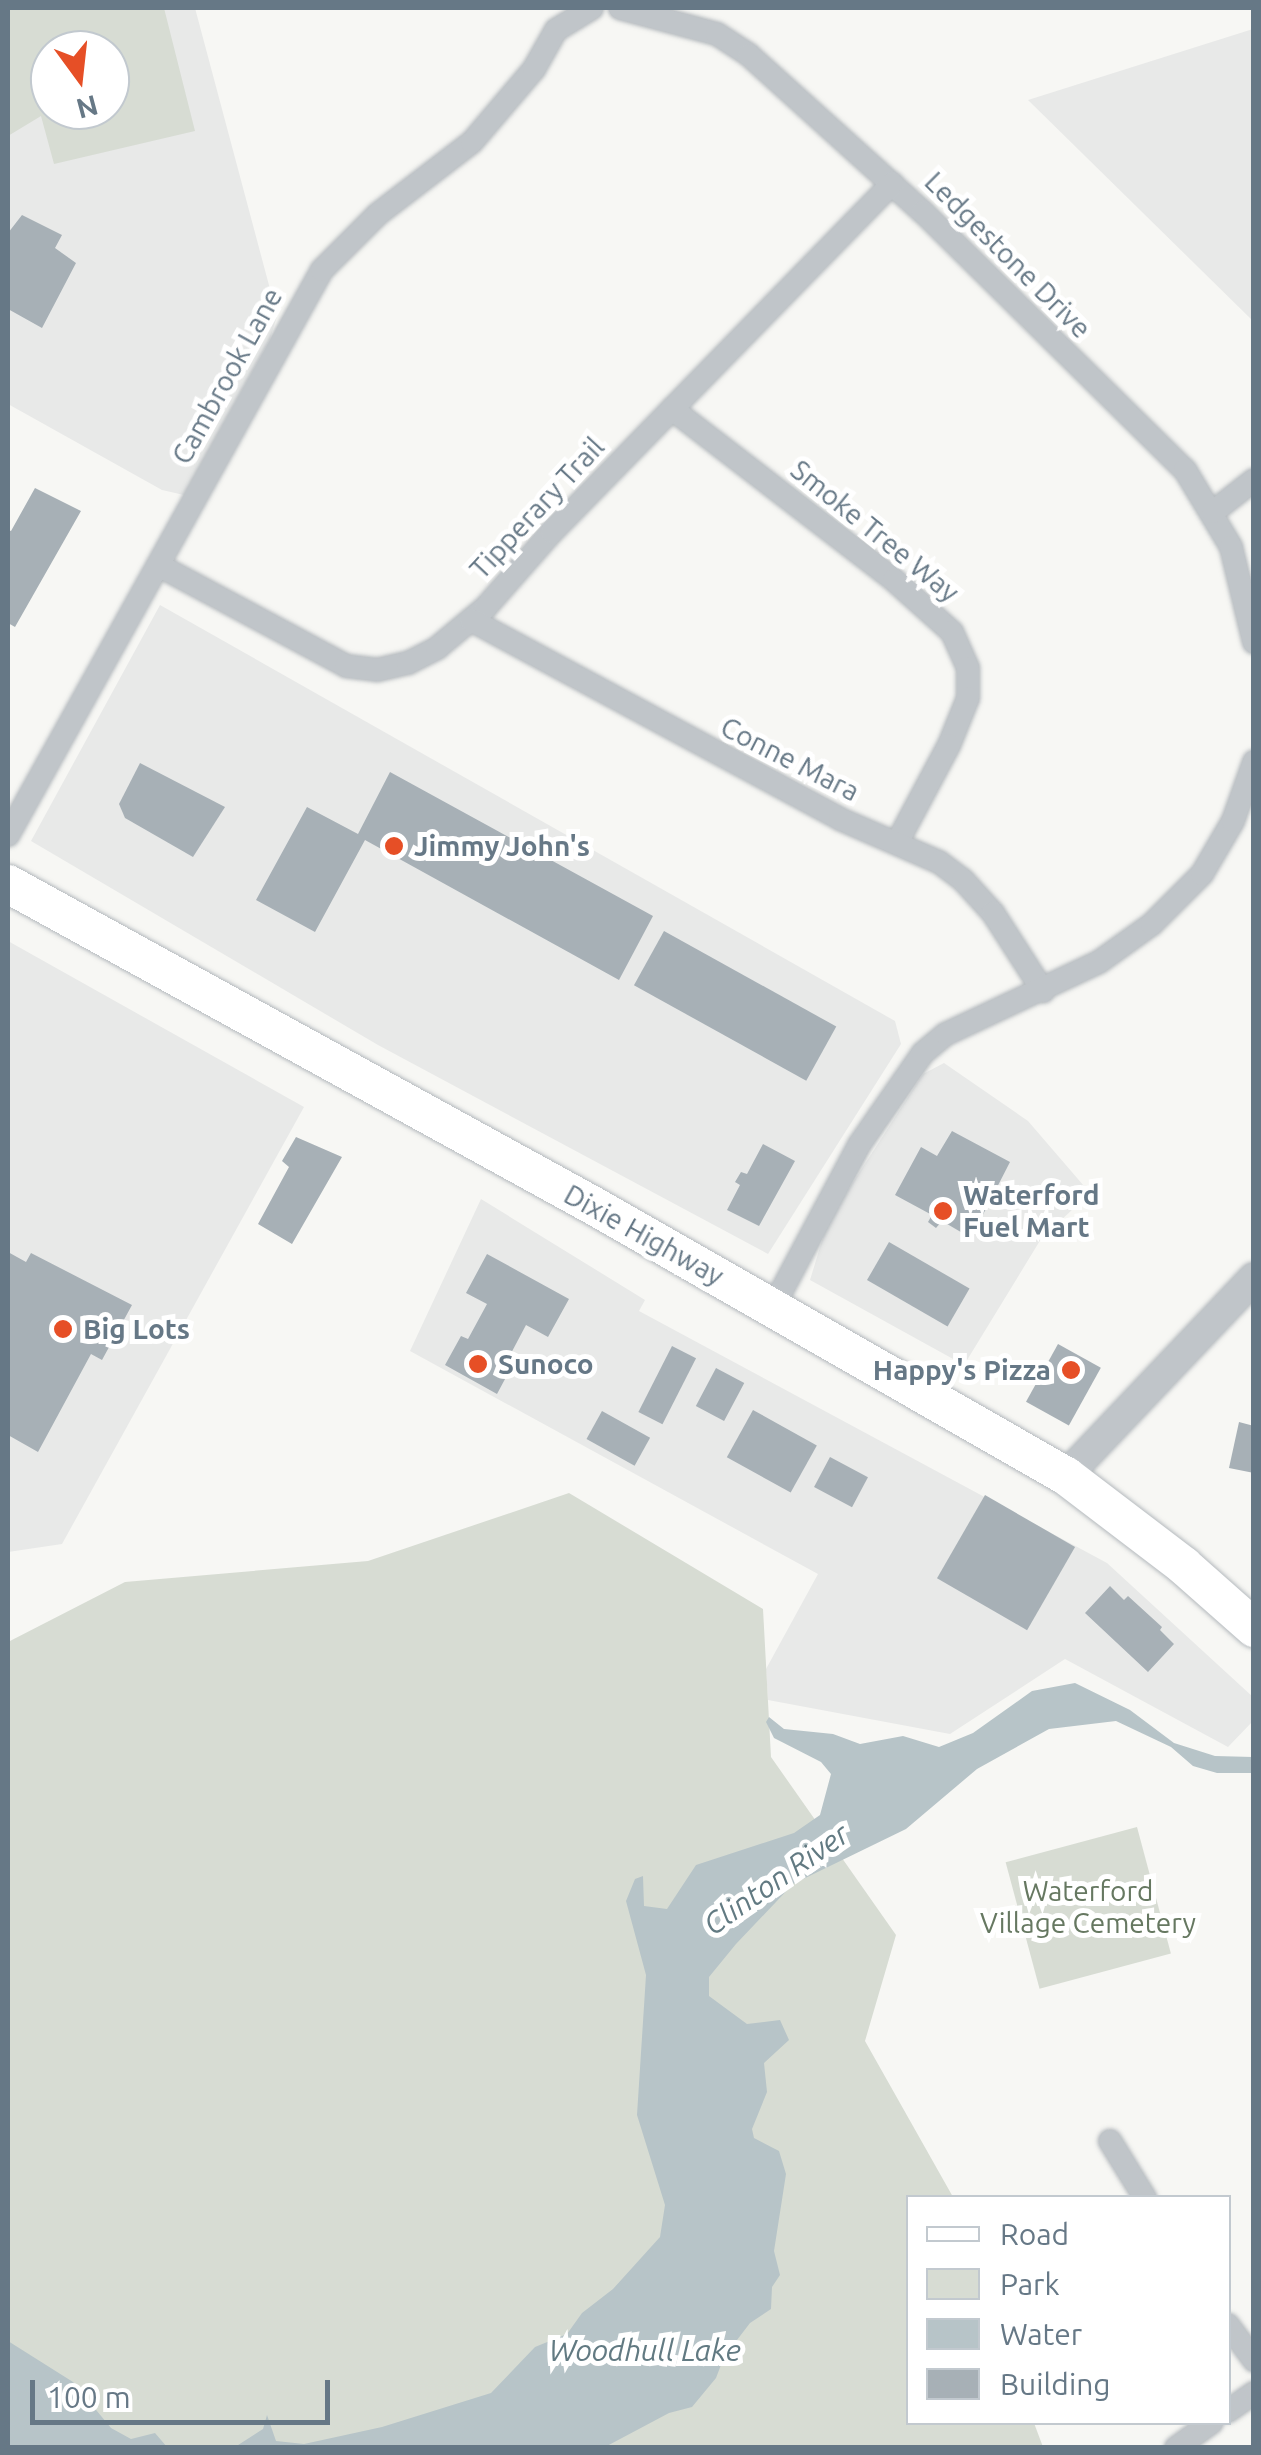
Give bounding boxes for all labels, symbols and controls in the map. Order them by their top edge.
north arrow [30,30,130,130]
text: N [73,90,101,125]
street label: Ledgestone Drive [918,165,1098,345]
street label: Cambrook Lane [165,282,289,470]
street label: Tipperary Trail [463,430,611,586]
street label: Smoke Tree Way [784,453,966,609]
street label: Conne Mara [715,710,865,808]
place label: Jimmy John's [414,829,590,863]
marker: Jimmy John's [383,835,405,857]
street label: Dixie Highway [558,1177,730,1293]
place label: Waterford Fuel Mart [963,1178,1099,1244]
marker: Waterford Fuel Mart [932,1200,954,1222]
place label: Big Lots [83,1312,190,1346]
marker: Big Lots [52,1318,74,1340]
place label: Sunoco [498,1347,594,1381]
marker: Sunoco [467,1353,489,1375]
place label: Happy's Pizza [873,1353,1051,1387]
marker: Happy's Pizza [1060,1359,1082,1381]
water label: Clinton River [696,1816,856,1942]
park label: Waterford Village Cemetery [980,1874,1196,1940]
legend [906,2195,1231,2425]
text: Road [1000,2217,1069,2251]
text: Park [1000,2267,1060,2301]
text: Water [1000,2317,1082,2351]
water label: Woodhull Lake [549,2332,741,2368]
scale bar [35,2360,335,2422]
text: Building [1000,2367,1111,2401]
text: 100 m [47,2380,131,2414]

